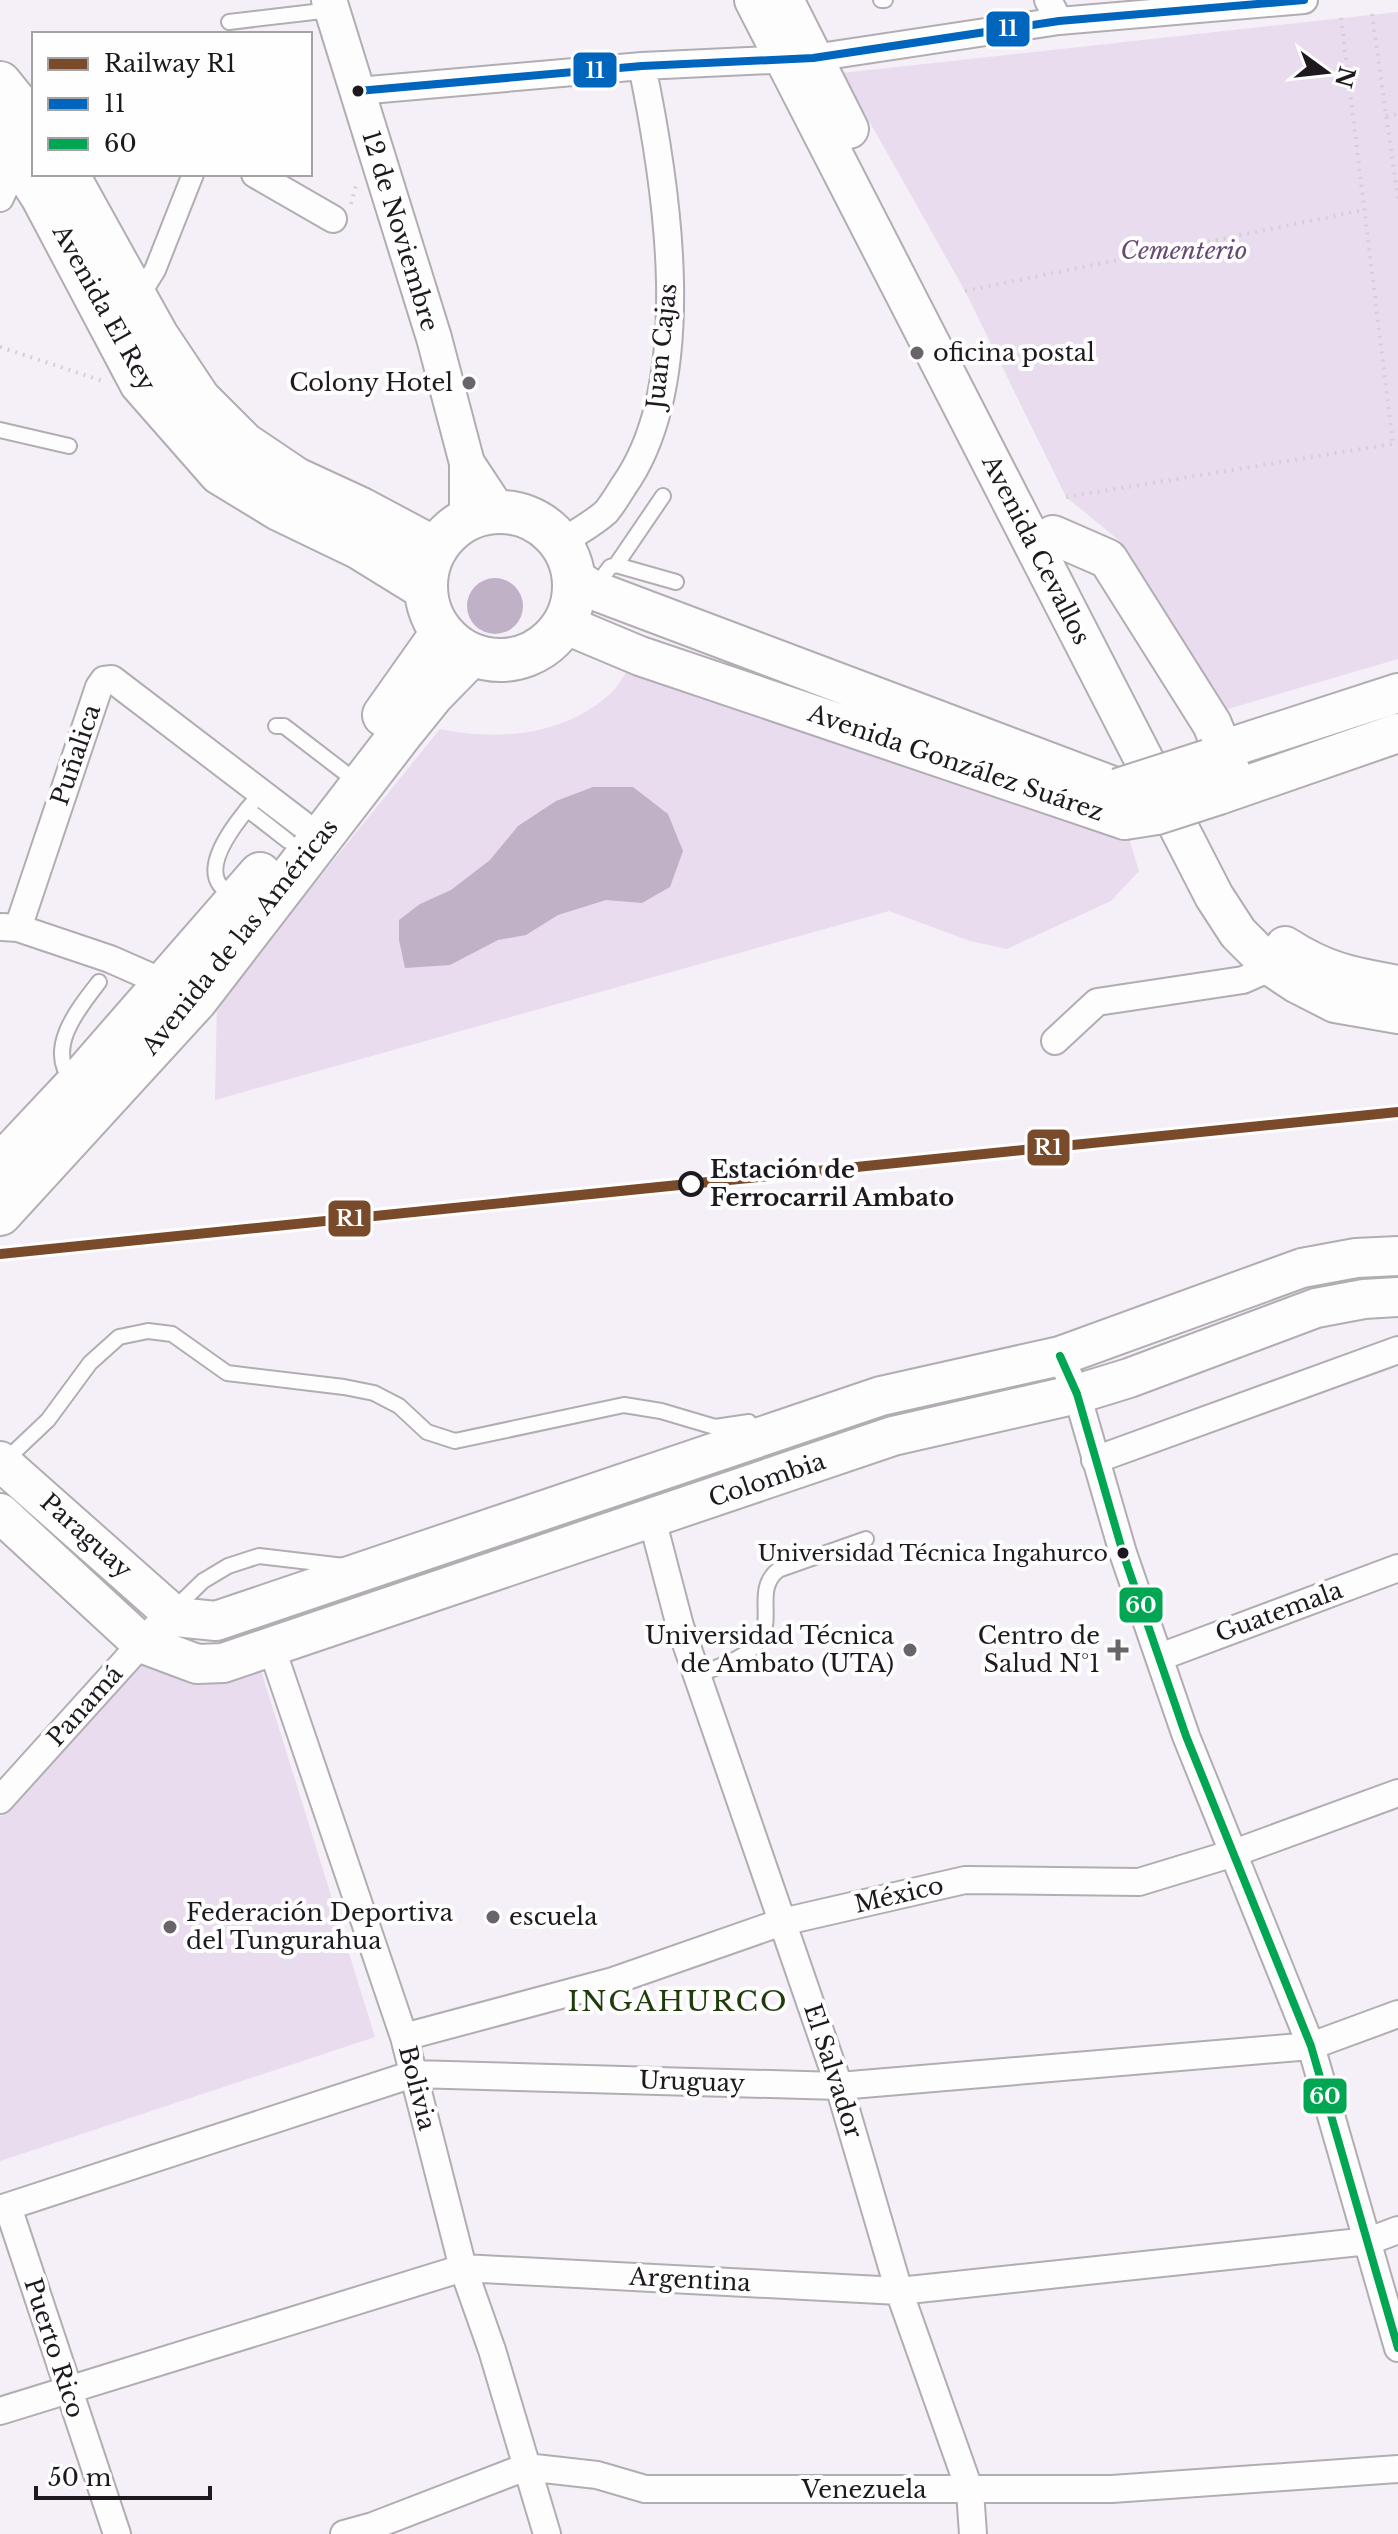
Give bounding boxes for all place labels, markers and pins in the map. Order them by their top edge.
unlabelled marker [350,83,366,99]
place label: oficina postal [933,338,1095,367]
marker: oficina postal [908,344,926,362]
place label: Colony Hotel [289,368,453,397]
marker: Colony Hotel [460,374,478,392]
place label: Estación de Ferrocarril Ambato [710,1155,954,1212]
marker: Estación de Ferrocarril Ambato [679,1172,703,1196]
place label: Universidad Técnica Ingahurco [758,1540,1108,1567]
marker: Universidad Técnica Ingahurco [1115,1545,1131,1561]
place label: Universidad Técnica de Ambato (UTA) [645,1621,895,1678]
place label: Centro de Salud N°1 [978,1621,1100,1678]
marker: Centro de Salud N°1 [1107,1639,1129,1661]
marker: Universidad Técnica de Ambato (UTA) [901,1641,919,1659]
place label: Federación Deportiva del Tungurahua [186,1898,454,1955]
place label: escuela [509,1902,598,1931]
marker: escuela [484,1908,502,1926]
marker: Federación Deportiva del Tungurahua [161,1918,179,1936]

